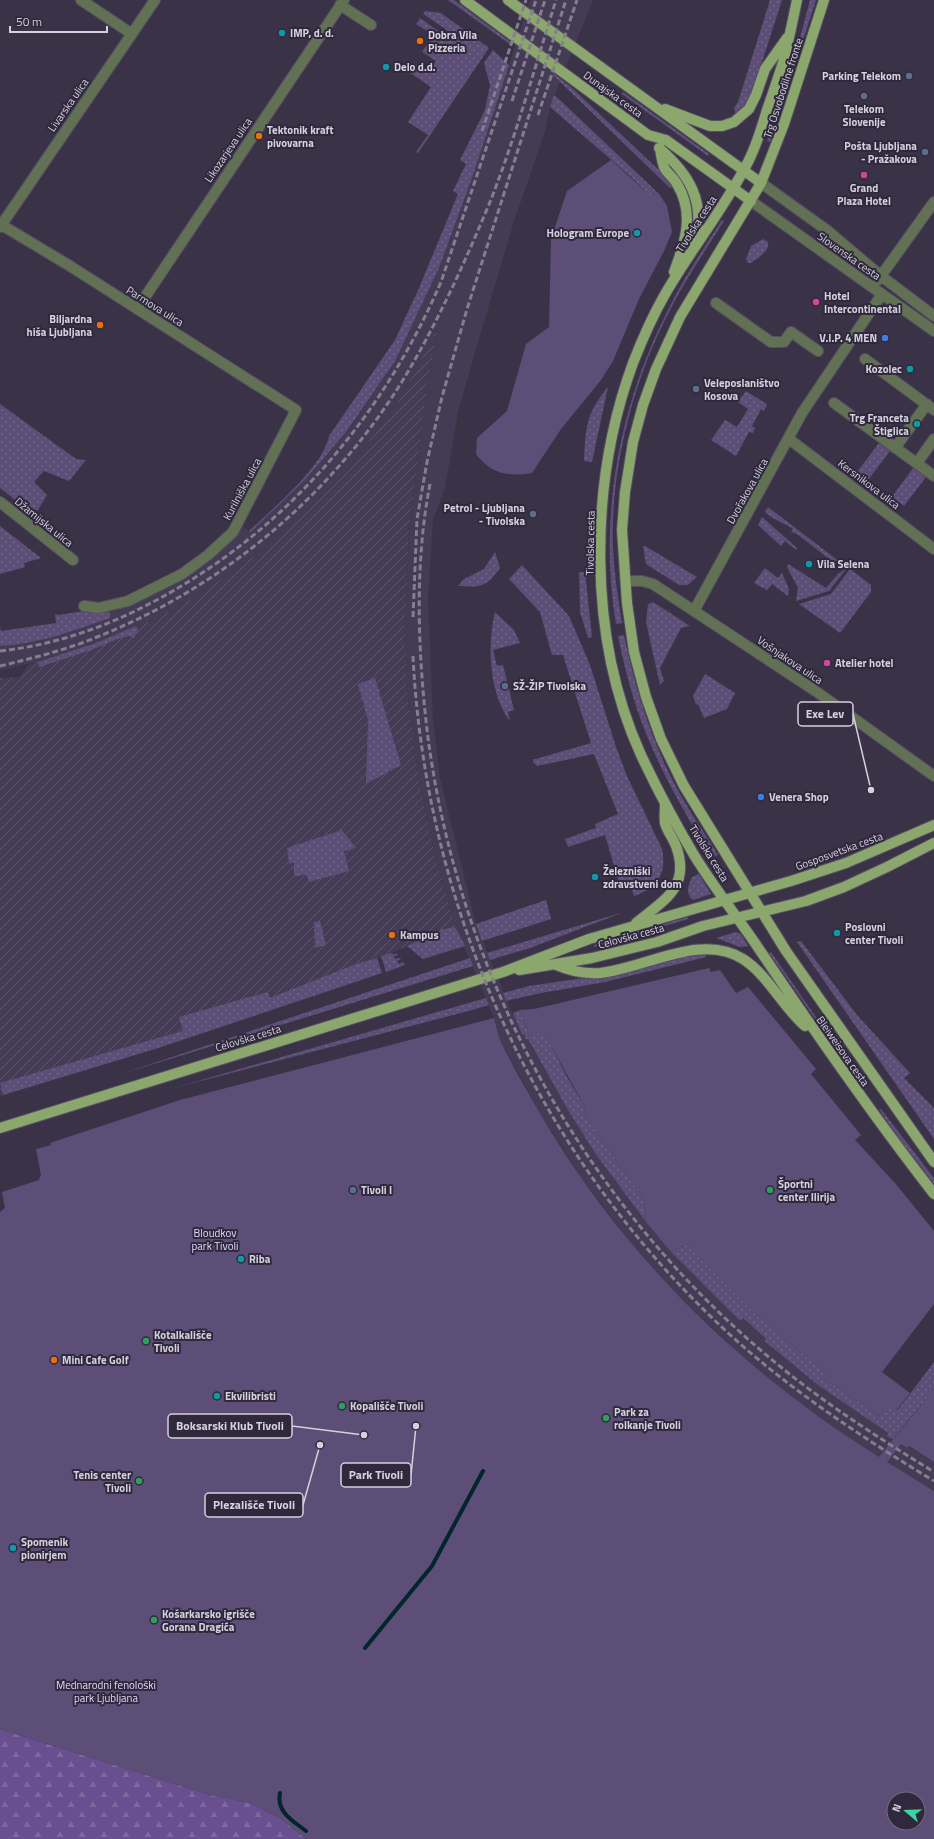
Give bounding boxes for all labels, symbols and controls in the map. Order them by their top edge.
scale bar [10,8,107,34]
text: 50 m [16,12,42,31]
place label: IMP, d. d. [290,25,334,41]
place label: Dobra Vila Pizzeria [428,27,477,56]
marker: IMP, d. d. [277,28,287,38]
street label: Trg Osvobodilne fronte [759,35,807,140]
marker: Dobra Vila Pizzeria [415,36,425,46]
place label: Delo d.d. [394,59,436,75]
marker: Delo d.d. [381,62,391,72]
street label: Dunajska cesta [580,67,646,121]
place label: Parking Telekom [822,68,901,84]
marker: Parking Telekom [904,71,914,81]
street label: Livarska ulica [44,75,92,135]
marker: Telekom Slovenije [859,91,869,101]
place label: Telekom Slovenije [842,101,886,130]
street label: Likozarjeva ulica [200,114,256,186]
place label: Tektonik kraft pivovarna [267,122,333,151]
marker: Tektonik kraft pivovarna [254,131,264,141]
place label: Pošta Ljubljana - Pražakova [844,138,917,167]
marker: Pošta Ljubljana - Pražakova [920,147,930,157]
marker: Grand Plaza Hotel [859,170,869,180]
place label: Grand Plaza Hotel [837,180,891,209]
street label: Tivolska cesta [672,192,721,256]
place label: Hologram Evrope [547,225,629,241]
marker: Hologram Evrope [632,228,642,238]
street label: Slovenska cesta [814,228,884,284]
street label: Parmova ulica [123,282,187,330]
place label: Hotel Intercontinental [824,288,901,317]
marker: Hotel Intercontinental [811,297,821,307]
place label: Biljardna hiša Ljubljana [27,311,92,340]
marker: Biljardna hiša Ljubljana [95,320,105,330]
place label: V.I.P. 4 MEN [819,330,877,346]
marker: V.I.P. 4 MEN [880,333,890,343]
place label: Kozolec [865,361,902,377]
marker: Kozolec [905,364,915,374]
place label: Veleposlaništvo Kosova [704,375,780,404]
marker: Veleposlaništvo Kosova [691,384,701,394]
place label: Trg Franceta Štiglica [850,410,909,439]
marker: Trg Franceta Štiglica [912,419,922,429]
street label: Kurilniška ulica [219,455,265,523]
street label: Dvořakova ulica [722,455,772,527]
street label: Kersnikova ulica [835,455,904,513]
street label: Džamijska ulica [11,493,77,551]
place label: Petrol - Ljubljana - Tivolska [443,500,525,529]
marker: Petrol - Ljubljana - Tivolska [528,509,538,519]
street label: Tivolska cesta [581,510,599,576]
place label: Vila Selena [817,556,870,572]
marker: Vila Selena [804,559,814,569]
street label: Vošnjakova ulica [754,632,826,688]
place label: Atelier hotel [835,655,894,671]
marker: Atelier hotel [822,658,832,668]
place label: SŽ-ŽIP Tivolska [513,678,586,694]
marker: SŽ-ŽIP Tivolska [500,681,510,691]
callout: Exe Lev [798,702,853,726]
text: Exe Lev [806,704,844,723]
place label: Venera Shop [769,789,829,805]
marker: Venera Shop [756,792,766,802]
street label: Tivolska cesta [685,821,733,885]
street label: Gosposvetska cesta [793,828,885,874]
place label: Železniški zdravstveni dom [603,863,682,892]
marker: Železniški zdravstveni dom [590,872,600,882]
street label: Celovška cesta [596,919,666,953]
place label: Poslovni center Tivoli [845,919,904,948]
place label: Kampus [400,927,439,943]
marker: Poslovni center Tivoli [832,928,842,938]
marker: Kampus [387,930,397,940]
street label: Bleiweisova cesta [813,1013,873,1090]
street label: Celovška cesta [213,1020,283,1056]
place label: Športni center Ilirija [778,1176,835,1205]
place label: Tivoli I [361,1182,392,1198]
marker: Tivoli I [348,1185,358,1195]
marker: Športni center Ilirija [765,1185,775,1195]
park label: Bloudkov park Tivoli [192,1225,238,1254]
place label: Riba [249,1251,271,1267]
marker: Riba [236,1254,246,1264]
place label: Kotalkališče Tivoli [154,1327,212,1356]
marker: Kotalkališče Tivoli [141,1336,151,1346]
place label: Mini Cafe Golf [62,1352,129,1368]
marker: Mini Cafe Golf [49,1355,59,1365]
place label: Ekvilibristi [225,1388,276,1404]
marker: Ekvilibristi [212,1391,222,1401]
place label: Kopališče Tivoli [350,1398,424,1414]
marker: Kopališče Tivoli [337,1401,347,1411]
place label: Park za rolkanje Tivoli [614,1404,681,1433]
marker: Park za rolkanje Tivoli [601,1413,611,1423]
callout: Boksarski Klub Tivoli [168,1414,292,1438]
text: Boksarski Klub Tivoli [176,1416,284,1435]
callout: Park Tivoli [341,1463,411,1487]
text: Park Tivoli [349,1465,403,1484]
place label: Tenis center Tivoli [74,1467,131,1496]
marker: Tenis center Tivoli [134,1476,144,1486]
callout: Plezališče Tivoli [205,1493,303,1517]
text: Plezališče Tivoli [213,1495,295,1514]
place label: Spomenik pionirjem [21,1534,69,1563]
marker: Spomenik pionirjem [8,1543,18,1553]
place label: Košarkarsko igrišče Gorana Dragića [162,1606,255,1635]
marker: Košarkarsko igrišče Gorana Dragića [149,1615,159,1625]
park label: Mednarodni fenološki park Ljubljana [56,1677,156,1706]
north arrow [886,1791,926,1831]
text: N [888,1802,905,1814]

